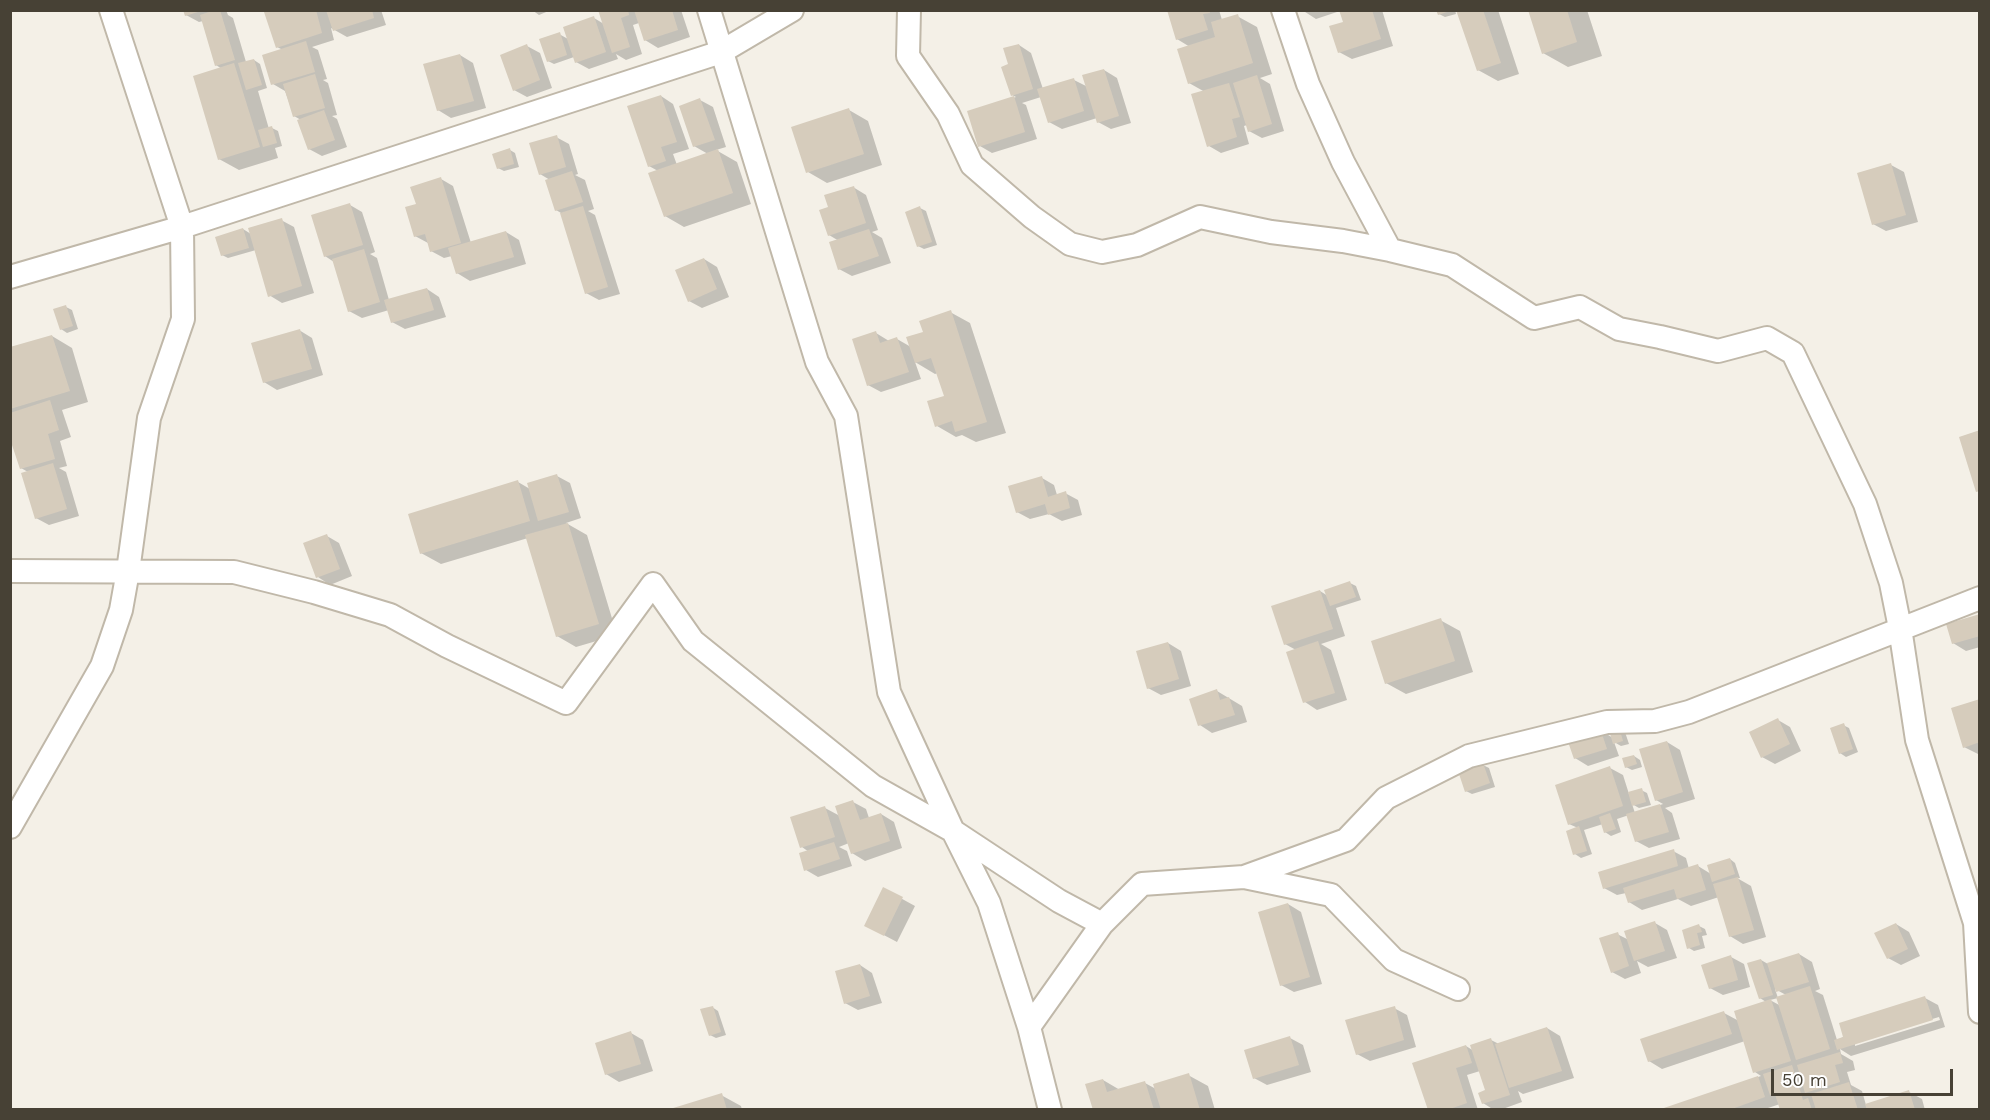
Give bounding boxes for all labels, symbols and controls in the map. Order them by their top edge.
scale bar [1774,1057,1956,1095]
text: 50 m [1782,1069,1827,1090]

